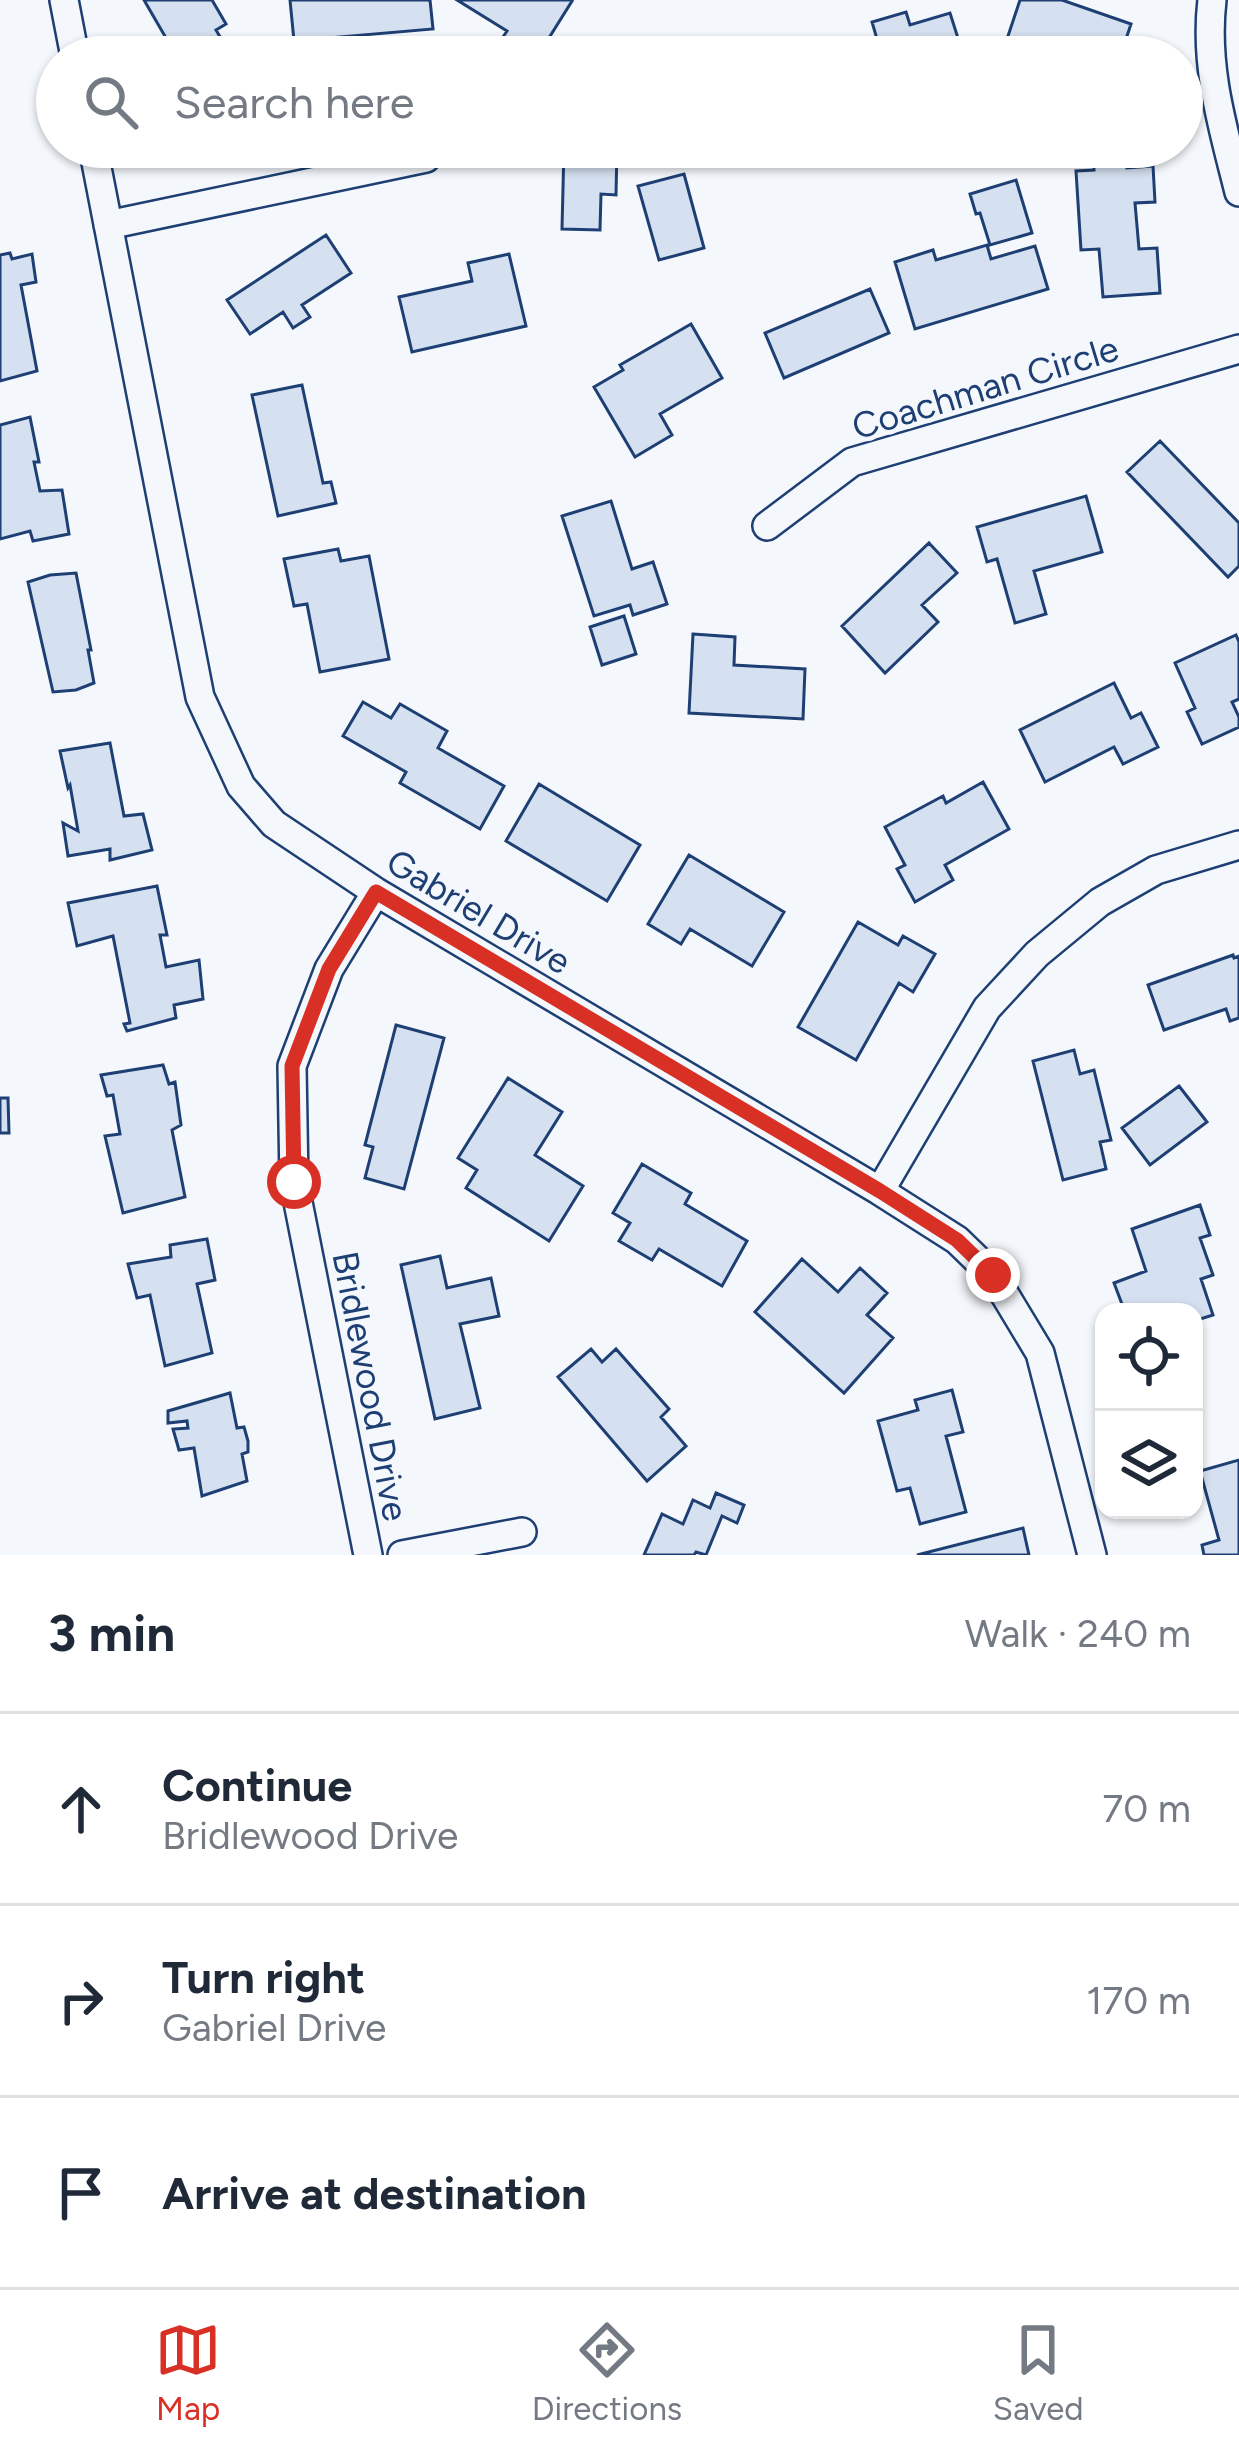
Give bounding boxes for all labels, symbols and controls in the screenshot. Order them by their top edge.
search box [36,36,1203,168]
icon: search [78,69,144,135]
text: Search here [174,75,414,129]
street label: Coachman Circle [847,327,1124,448]
street label: Gabriel Drive [379,840,579,983]
route start [267,1155,321,1209]
street label: Bridlewood Drive [323,1248,418,1524]
route end [966,1248,1020,1302]
map controls [1095,1303,1203,1519]
button: locate [1095,1303,1203,1411]
button: layers [1095,1411,1203,1519]
text: 3 min [48,1603,175,1664]
text: Walk · 240 m [965,1610,1191,1657]
text: Continue [162,1758,352,1812]
icon: ahead [48,1776,114,1842]
text: 70 m [1102,1785,1191,1832]
text: Bridlewood Drive [162,1812,458,1859]
text: Turn right [162,1950,365,2004]
icon: right [48,1968,114,2034]
text: 170 m [1086,1977,1191,2024]
text: Gabriel Drive [162,2004,386,2051]
icon: arrive [48,2160,114,2226]
text: Arrive at destination [162,2166,586,2220]
tab: Map [155,2317,221,2428]
tab: Directions [532,2317,682,2428]
tab: Saved [993,2317,1084,2428]

